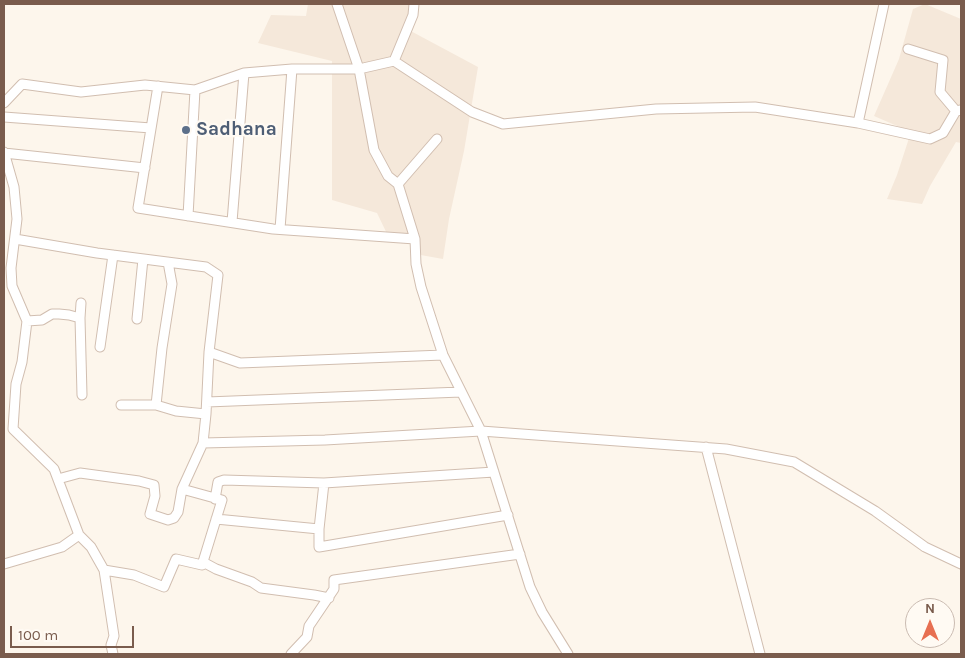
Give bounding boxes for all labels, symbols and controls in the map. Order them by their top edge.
place label: Sadhana [196,119,277,141]
marker: Sadhana [180,124,192,136]
north arrow [905,598,955,648]
text: N [925,600,935,617]
scale bar [12,616,136,648]
text: 100 m [18,626,58,644]

